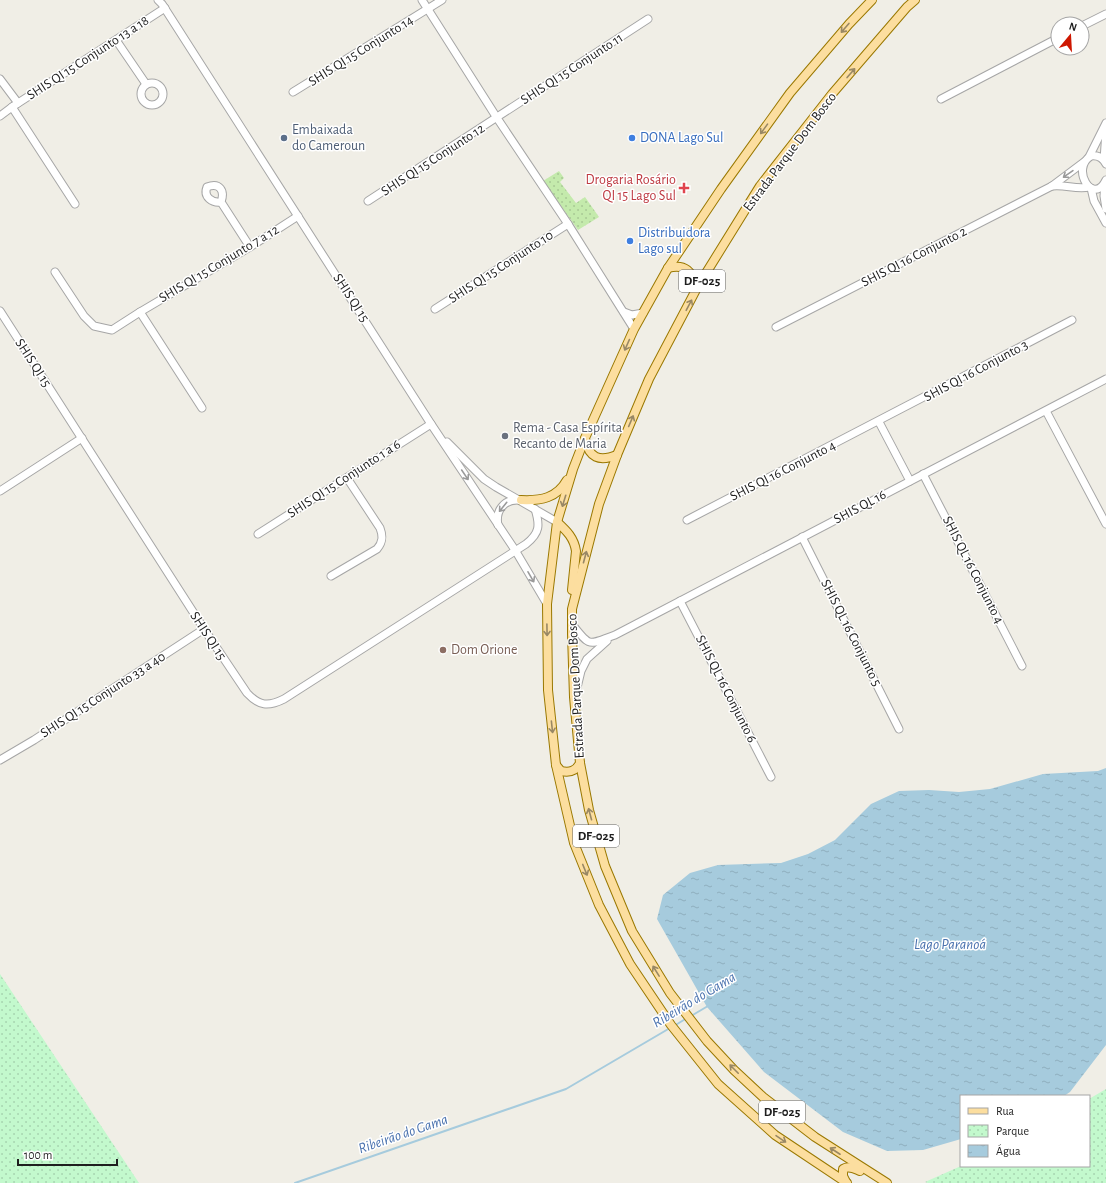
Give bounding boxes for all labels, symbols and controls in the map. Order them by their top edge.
street label: SHIS QI 15 Conjunto 13 a 18 [25,13,151,103]
street label: SHIS QI 15 Conjunto 14 [306,13,416,89]
north arrow [1050,16,1090,56]
text: N [1068,21,1078,33]
one-way arrow [841,23,850,33]
street label: SHIS QI 15 Conjunto 11 [518,31,626,107]
one-way arrow [846,67,855,78]
street label: Estrada Parque Dom Bosco [741,90,839,214]
street label: SHIS QI 15 Conjunto 12 [379,121,487,199]
place label: Embaixada do Cameroun [292,123,365,153]
one-way arrow [760,123,768,134]
place label: DONA Lago Sul [640,131,723,145]
marker: Embaixada do Cameroun [279,133,289,143]
marker: DONA Lago Sul [627,133,637,143]
one-way arrow [1063,170,1074,178]
place label: Drogaria Rosário QI 15 Lago Sul [585,173,676,203]
marker: Drogaria Rosário QI 15 Lago Sul [679,183,689,193]
street label: SHIS QI 15 Conjunto 7 a 12 [157,223,281,305]
street label: SHIS QI 16 Conjunto 2 [859,224,969,290]
place label: Distribuidora Lago sul [638,226,711,256]
street label: SHIS QI 15 Conjunto 10 [446,228,556,306]
marker: Distribuidora Lago sul [625,236,635,246]
road number: DF-025 [679,270,725,292]
street label: SHIS QI 15 [330,271,372,325]
one-way arrow [685,299,693,311]
street label: SHIS QI 15 [12,336,54,390]
street label: SHIS QI 16 Conjunto 3 [922,338,1031,404]
one-way arrow [623,339,630,351]
one-way arrow [628,416,635,428]
place label: Rema - Casa Espírita Recanto de Maria [513,421,623,451]
marker: Rema - Casa Espírita Recanto de Maria [500,431,510,441]
street label: SHIS QI 15 Conjunto 1 a 6 [285,437,403,521]
street label: SHIS QI 16 Conjunto 4 [728,438,838,504]
one-way arrow [461,469,469,480]
street label: SHIS QL 16 [831,487,889,527]
one-way arrow [560,495,567,508]
one-way arrow [498,502,507,512]
street label: SHIS QL 16 Conjunto 4 [940,514,1006,626]
one-way arrow [582,551,589,564]
one-way arrow [527,571,535,582]
street label: SHIS QL 16 Conjunto 5 [818,577,884,689]
street label: SHIS QI 15 [187,609,229,663]
street label: Estrada Parque Dom Bosco [565,613,587,759]
one-way arrow [543,623,551,636]
street label: SHIS QL 16 Conjunto 6 [693,633,759,745]
place label: Dom Orione [451,643,518,657]
marker: Dom Orione [438,645,448,655]
street label: SHIS QI 15 Conjunto 33 a 40 [38,649,168,741]
one-way arrow [548,720,556,733]
one-way arrow [586,807,593,820]
road number: DF-025 [573,825,619,847]
one-way arrow [582,863,589,875]
water label: Lago Paranoá [914,937,986,952]
one-way arrow [652,966,660,977]
water label: Ribeirão do Gama [650,969,738,1031]
one-way arrow [729,1064,739,1074]
legend [960,1095,1090,1167]
road number: DF-025 [759,1101,805,1123]
text: Rua [996,1105,1015,1117]
water label: Ribeirão do Gama [356,1112,450,1156]
text: Parque [996,1125,1029,1137]
one-way arrow [775,1135,786,1143]
scale bar [18,1141,117,1167]
text: Água [996,1144,1021,1157]
one-way arrow [829,1146,841,1154]
text: 100 m [24,1149,52,1161]

